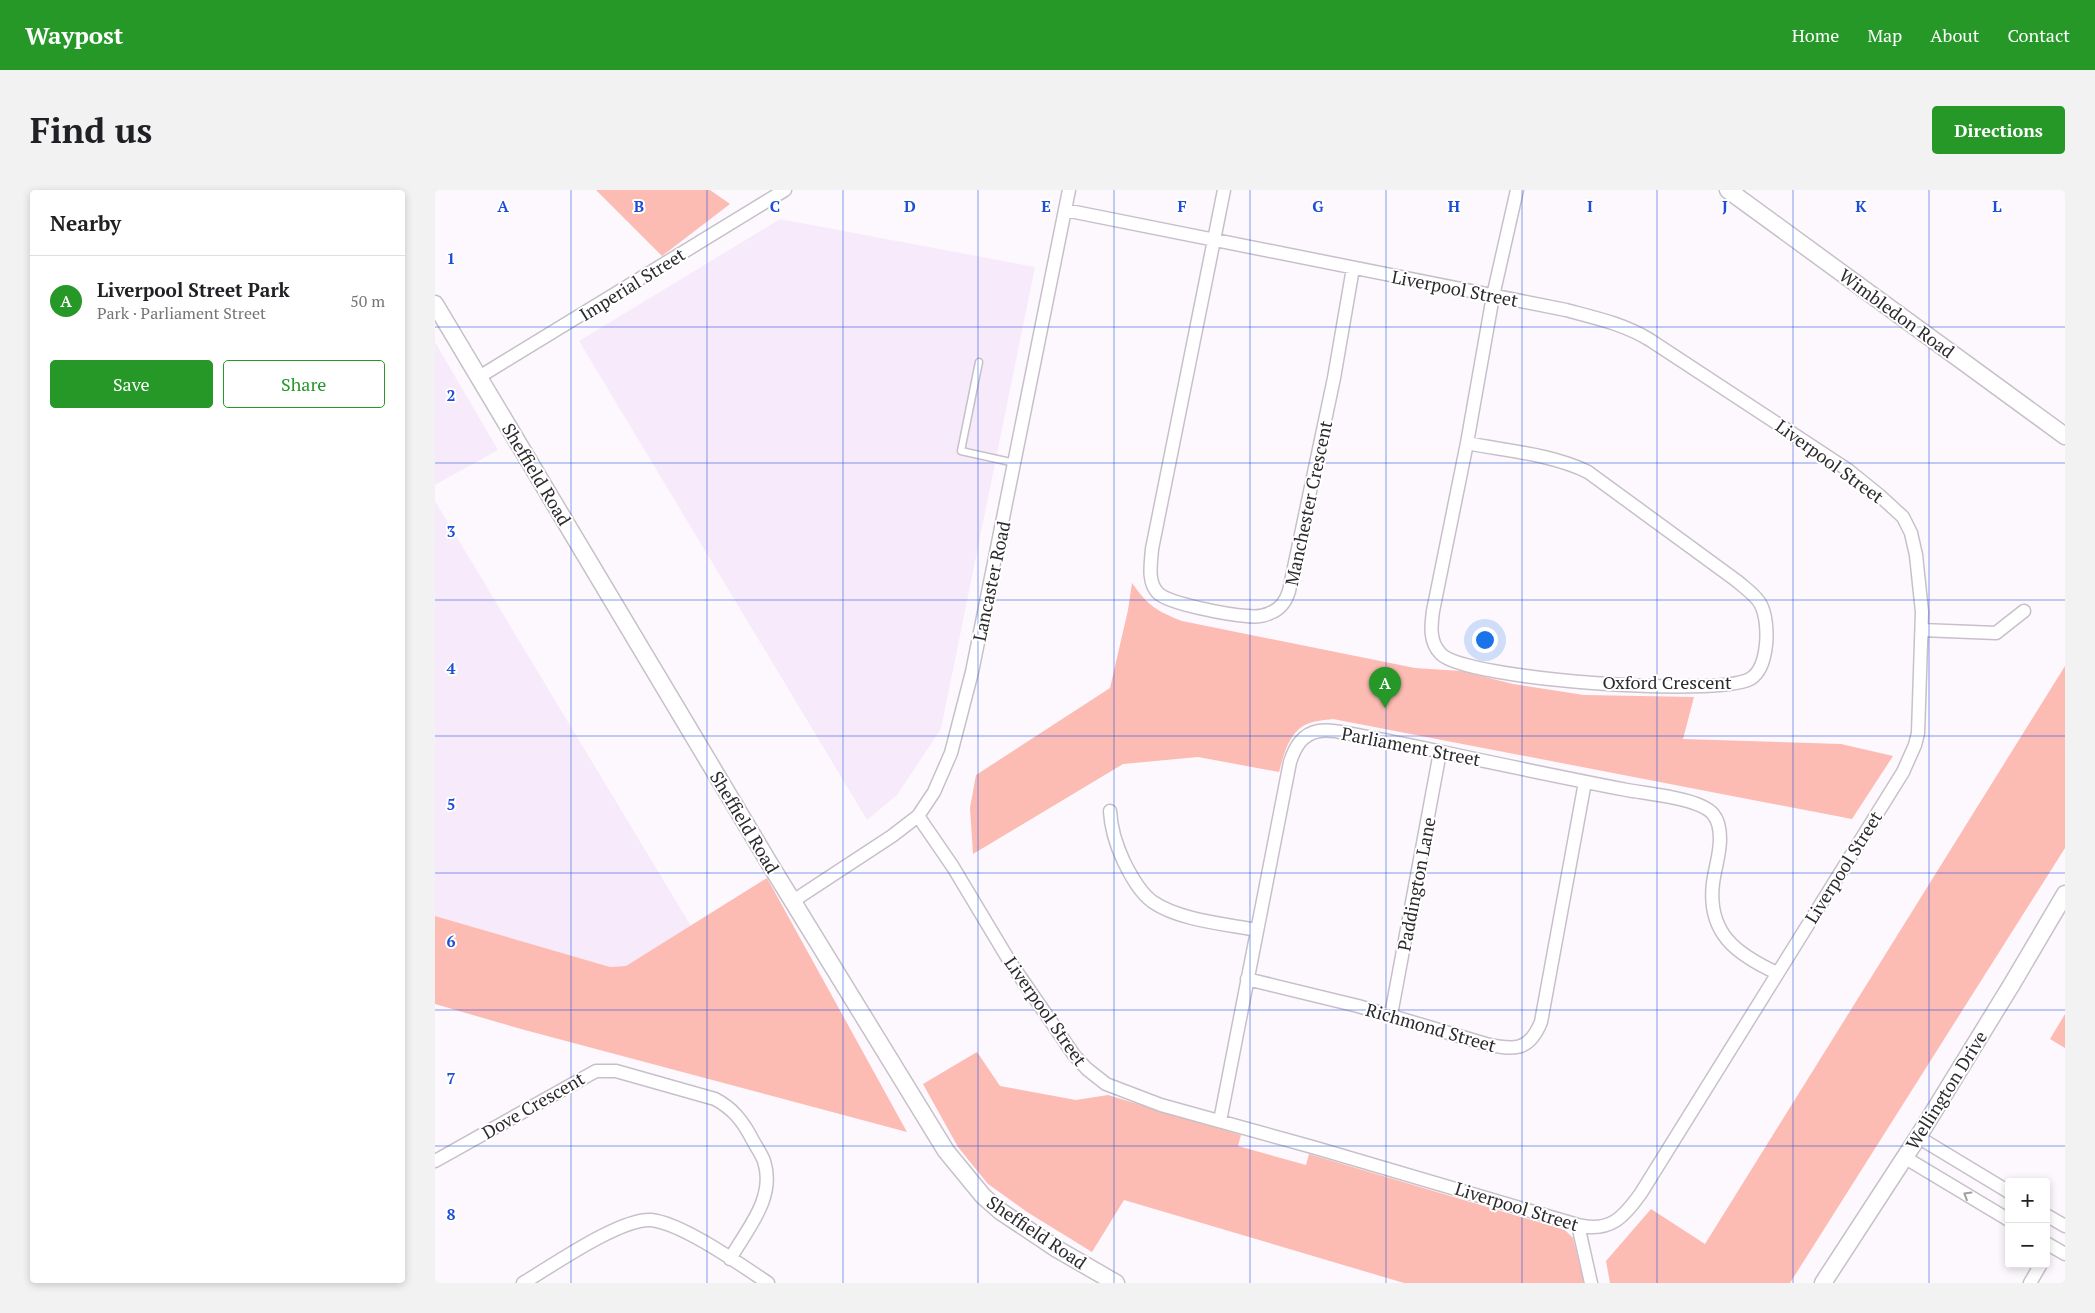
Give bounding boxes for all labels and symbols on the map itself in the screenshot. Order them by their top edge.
text: A [497,195,509,217]
text: B [634,195,644,217]
text: C [770,195,780,217]
text: D [904,195,916,217]
text: E [1041,195,1051,217]
text: F [1177,195,1187,217]
text: G [1312,195,1324,217]
text: H [1448,195,1460,217]
text: I [1587,195,1593,217]
text: J [1722,195,1728,217]
text: K [1855,195,1867,217]
text: L [1992,195,2002,217]
street label: Imperial Street [575,242,690,326]
text: 1 [446,247,456,269]
street label: Wimbledon Road [1834,263,1960,363]
street label: Liverpool Street [1390,264,1520,312]
text: 2 [446,384,456,406]
street label: Liverpool Street [1771,414,1889,509]
street label: Sheffield Road [497,418,577,530]
street label: Manchester Crescent [1279,418,1337,588]
street label: Lancaster Road [967,519,1015,643]
text: 3 [446,520,456,542]
your location [1472,627,1498,653]
text: 4 [446,657,456,679]
pin: A [1369,667,1401,708]
street label: Oxford Crescent [1602,670,1732,694]
street label: Parliament Street [1340,721,1483,771]
street label: Sheffield Road [705,766,785,878]
text: 5 [446,793,456,815]
street label: Liverpool Street [1799,806,1887,928]
street label: Paddington Lane [1391,815,1441,953]
text: 6 [446,930,456,952]
street label: Liverpool Street [999,952,1093,1071]
street label: Richmond Street [1363,997,1499,1057]
street label: Wellington Drive [1900,1026,1992,1154]
street label: Dove Crescent [477,1066,589,1144]
text: 7 [446,1067,456,1089]
street label: Liverpool Street [1452,1176,1582,1236]
street label: Sheffield Road [983,1190,1091,1274]
one-way arrow [1964,1191,1973,1201]
text: 8 [446,1203,456,1225]

